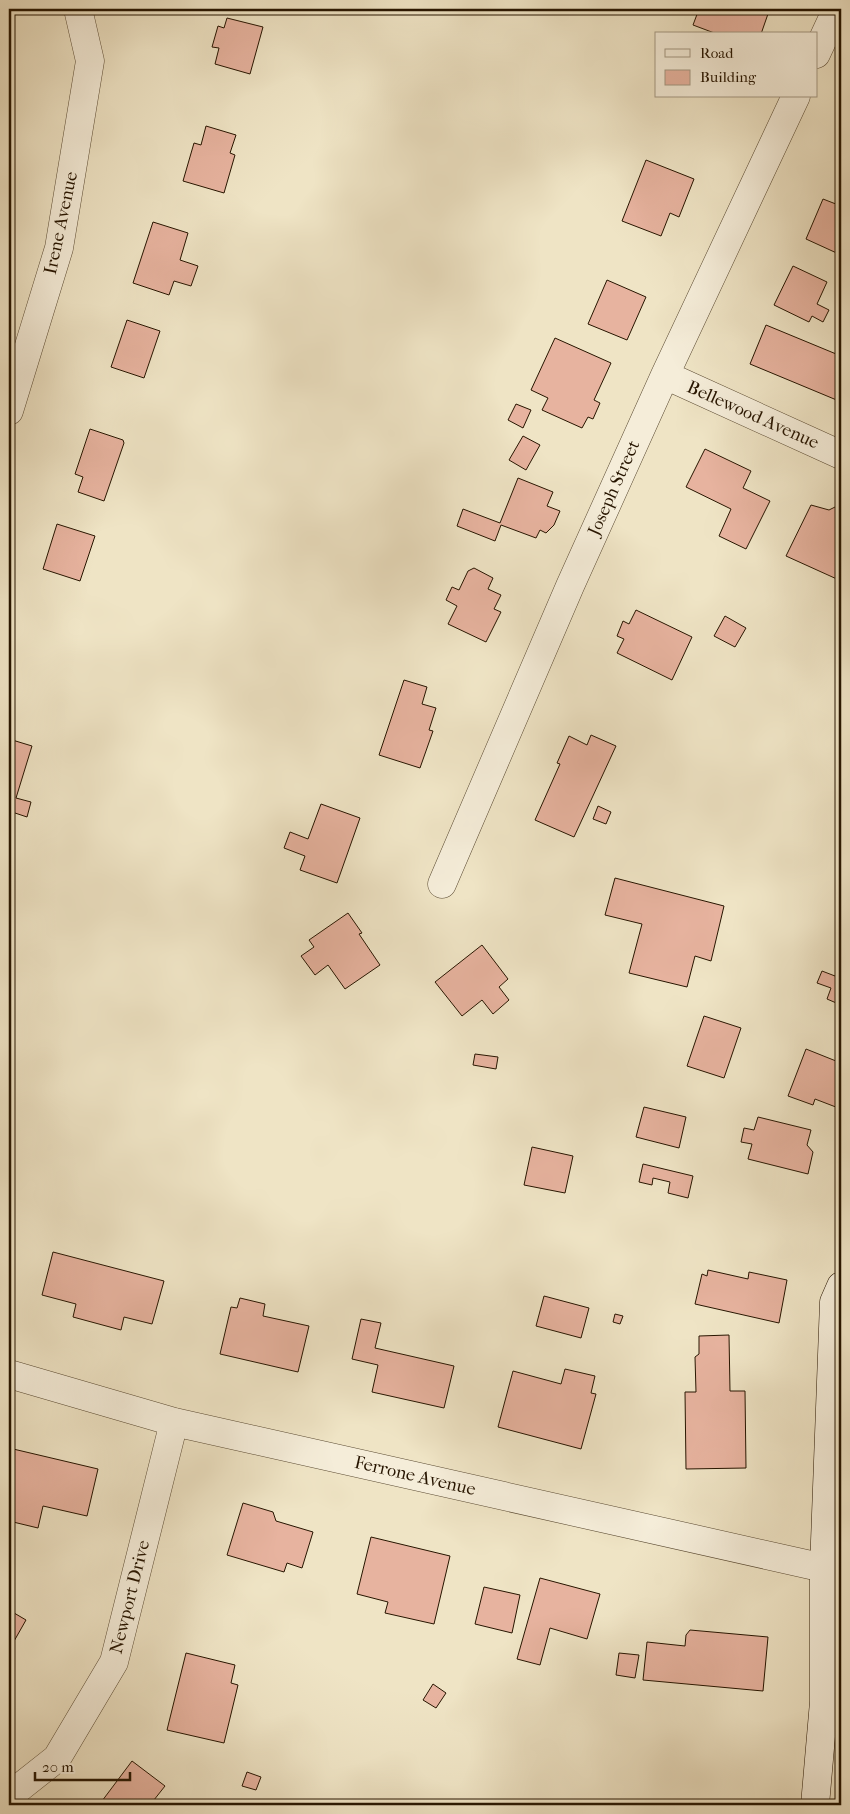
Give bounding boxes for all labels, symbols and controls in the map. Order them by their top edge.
legend [655,32,818,98]
text: Road [700,44,734,62]
text: Building [700,68,757,86]
street label: Irene Avenue [40,170,82,276]
street label: Bellewood Avenue [684,376,822,454]
street label: Joseph Street [583,437,645,541]
street label: Ferrone Avenue [352,1452,478,1500]
street label: Newport Drive [106,1538,154,1656]
scale bar [35,1749,130,1781]
text: 20 m [42,1758,74,1776]

